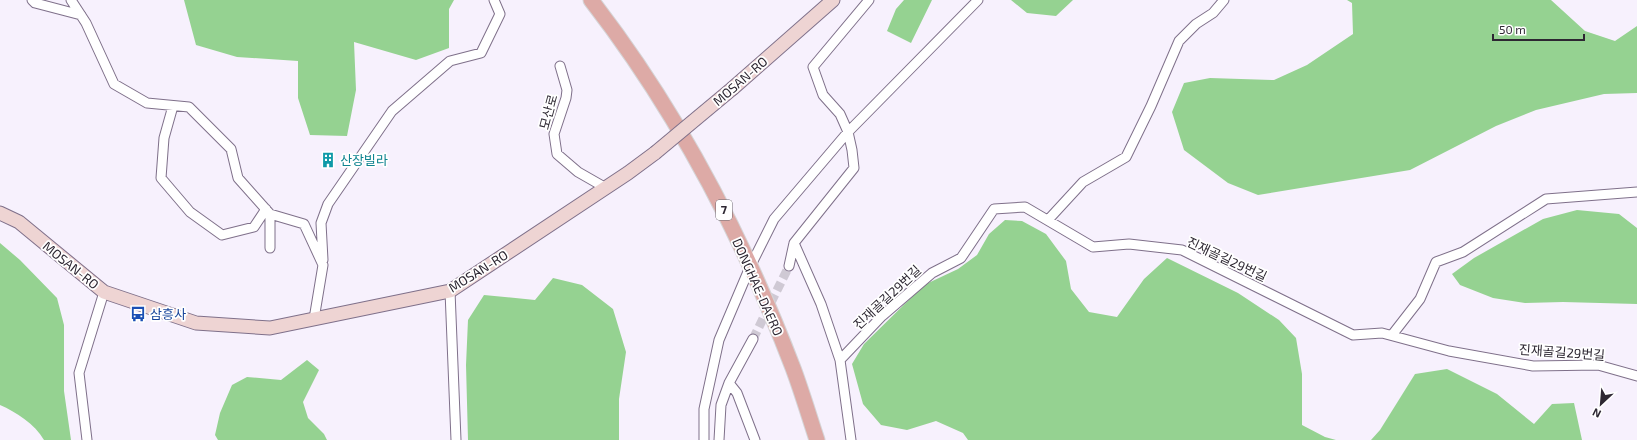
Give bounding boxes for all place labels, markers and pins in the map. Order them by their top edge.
building icon: 산장빌라 [319,151,337,169]
place label: 산장빌라 [340,152,388,168]
bus stop icon: 삼흥사 [129,305,147,323]
place label: 삼흥사 [150,306,186,322]

